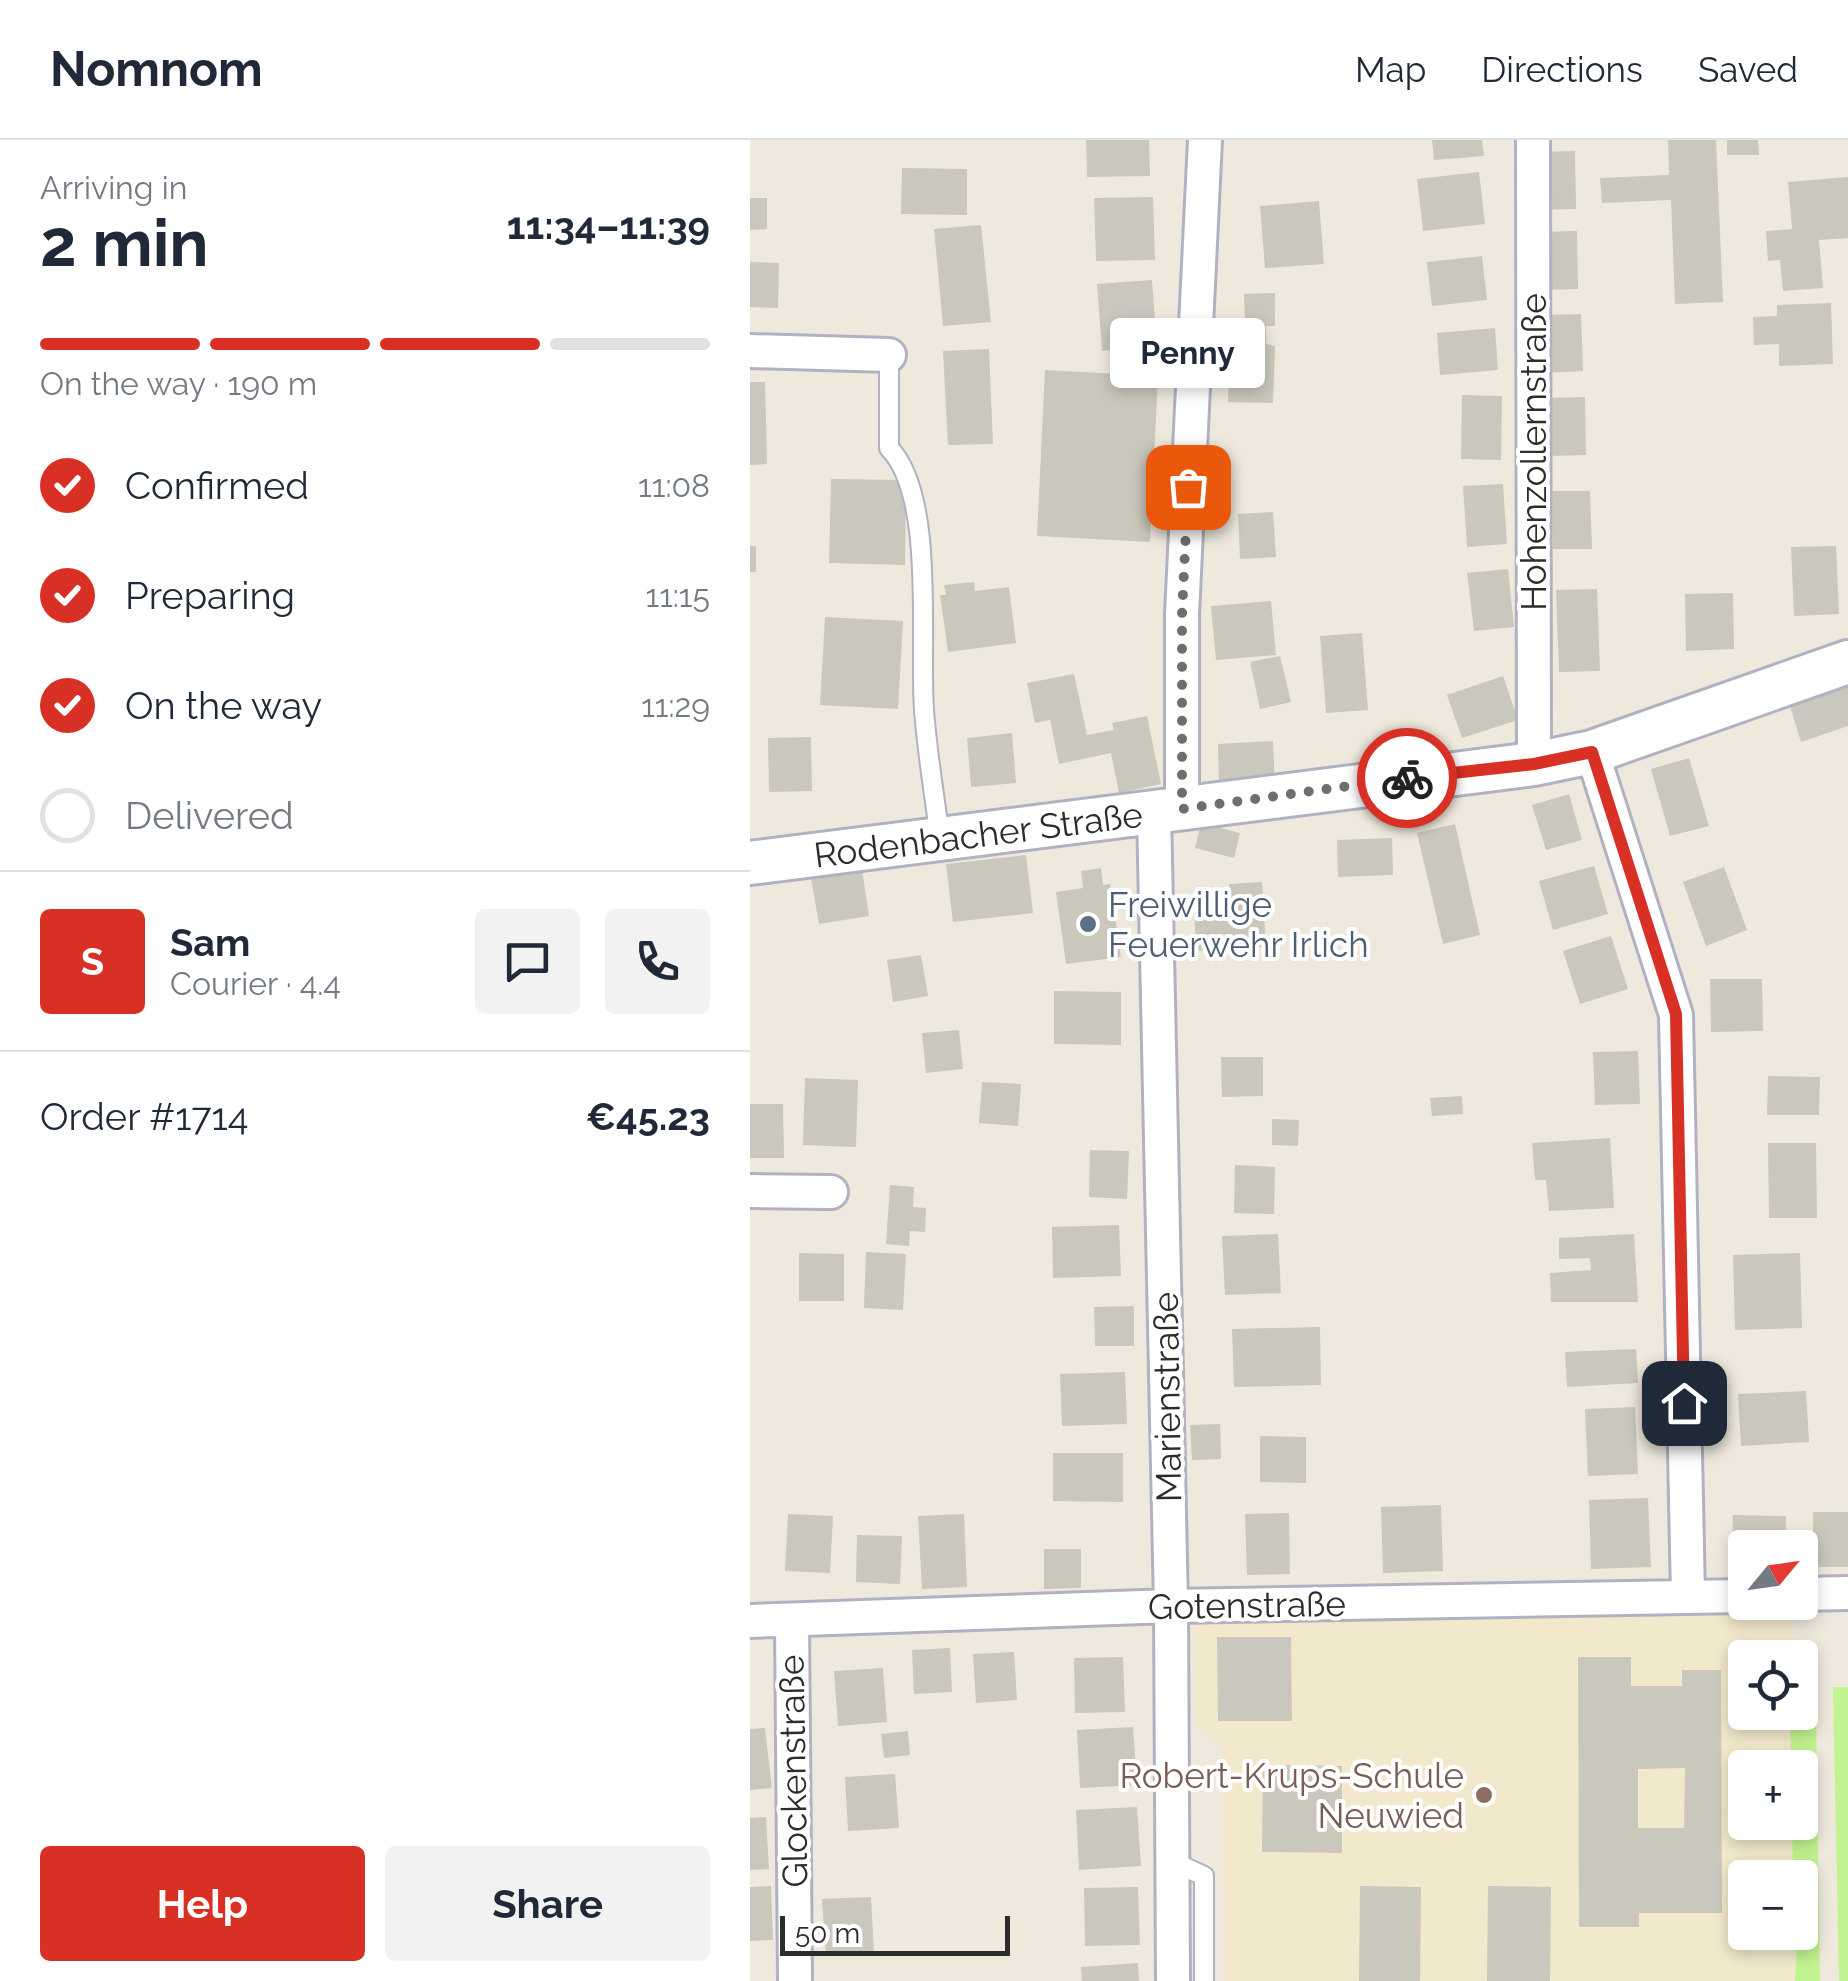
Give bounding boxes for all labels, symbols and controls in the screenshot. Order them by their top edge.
text: Nomnom [50,41,263,97]
text: Map [1355,49,1426,90]
text: Directions [1481,49,1643,90]
text: Saved [1698,49,1798,90]
text: Arriving in [40,169,187,206]
text: 11:34–11:39 [507,203,710,248]
text: 2 min [40,205,209,281]
street label: Hohenzollernstraße [1513,293,1554,611]
callout: Penny [1110,317,1266,387]
text: Penny [1140,334,1235,371]
text: On the way · 190 m [40,365,317,402]
pin [1146,445,1231,530]
icon: check [40,458,95,513]
icon: bag [1161,460,1216,515]
text: Confirmed [125,463,309,508]
text: 11:08 [638,467,710,504]
icon: check [40,568,95,623]
text: Preparing [125,573,295,618]
text: 11:15 [645,577,710,614]
icon: check [40,678,95,733]
text: On the way [125,683,322,728]
text: 11:29 [641,687,710,724]
courier [1357,728,1457,828]
icon: bike [1380,751,1435,806]
text: Delivered [125,793,294,838]
street label: Rodenbacher Straße [811,793,1145,875]
place label: Freiwillige Feuerwehr Irlich [1108,884,1369,965]
button: chat [475,909,580,1014]
button: phone [605,909,710,1014]
marker: Freiwillige Feuerwehr Irlich [1077,913,1099,935]
text: Sam [170,920,250,965]
text: S [81,939,104,984]
text: Courier · 4.4 [170,965,341,1002]
text: Order #1714 [40,1094,249,1139]
text: €45.23 [586,1094,710,1139]
street label: Marienstraße [1145,1292,1189,1502]
pin [1642,1361,1727,1446]
icon: home [1657,1376,1712,1431]
north arrow [1728,1530,1818,1620]
map controls [1728,1530,1818,1950]
street label: Gotenstraße [1148,1583,1346,1627]
button: locate [1728,1640,1818,1730]
street label: Glockenstraße [770,1654,816,1888]
button: + [1728,1750,1818,1840]
place label: Robert-Krups-Schule Neuwied [1119,1755,1464,1836]
marker: Robert-Krups-Schule Neuwied [1473,1784,1495,1806]
button: Help [40,1846,365,1961]
button: Share [385,1846,710,1961]
button: − [1728,1860,1818,1950]
scale bar [780,1911,1010,1956]
text: 50 m [795,1917,860,1950]

